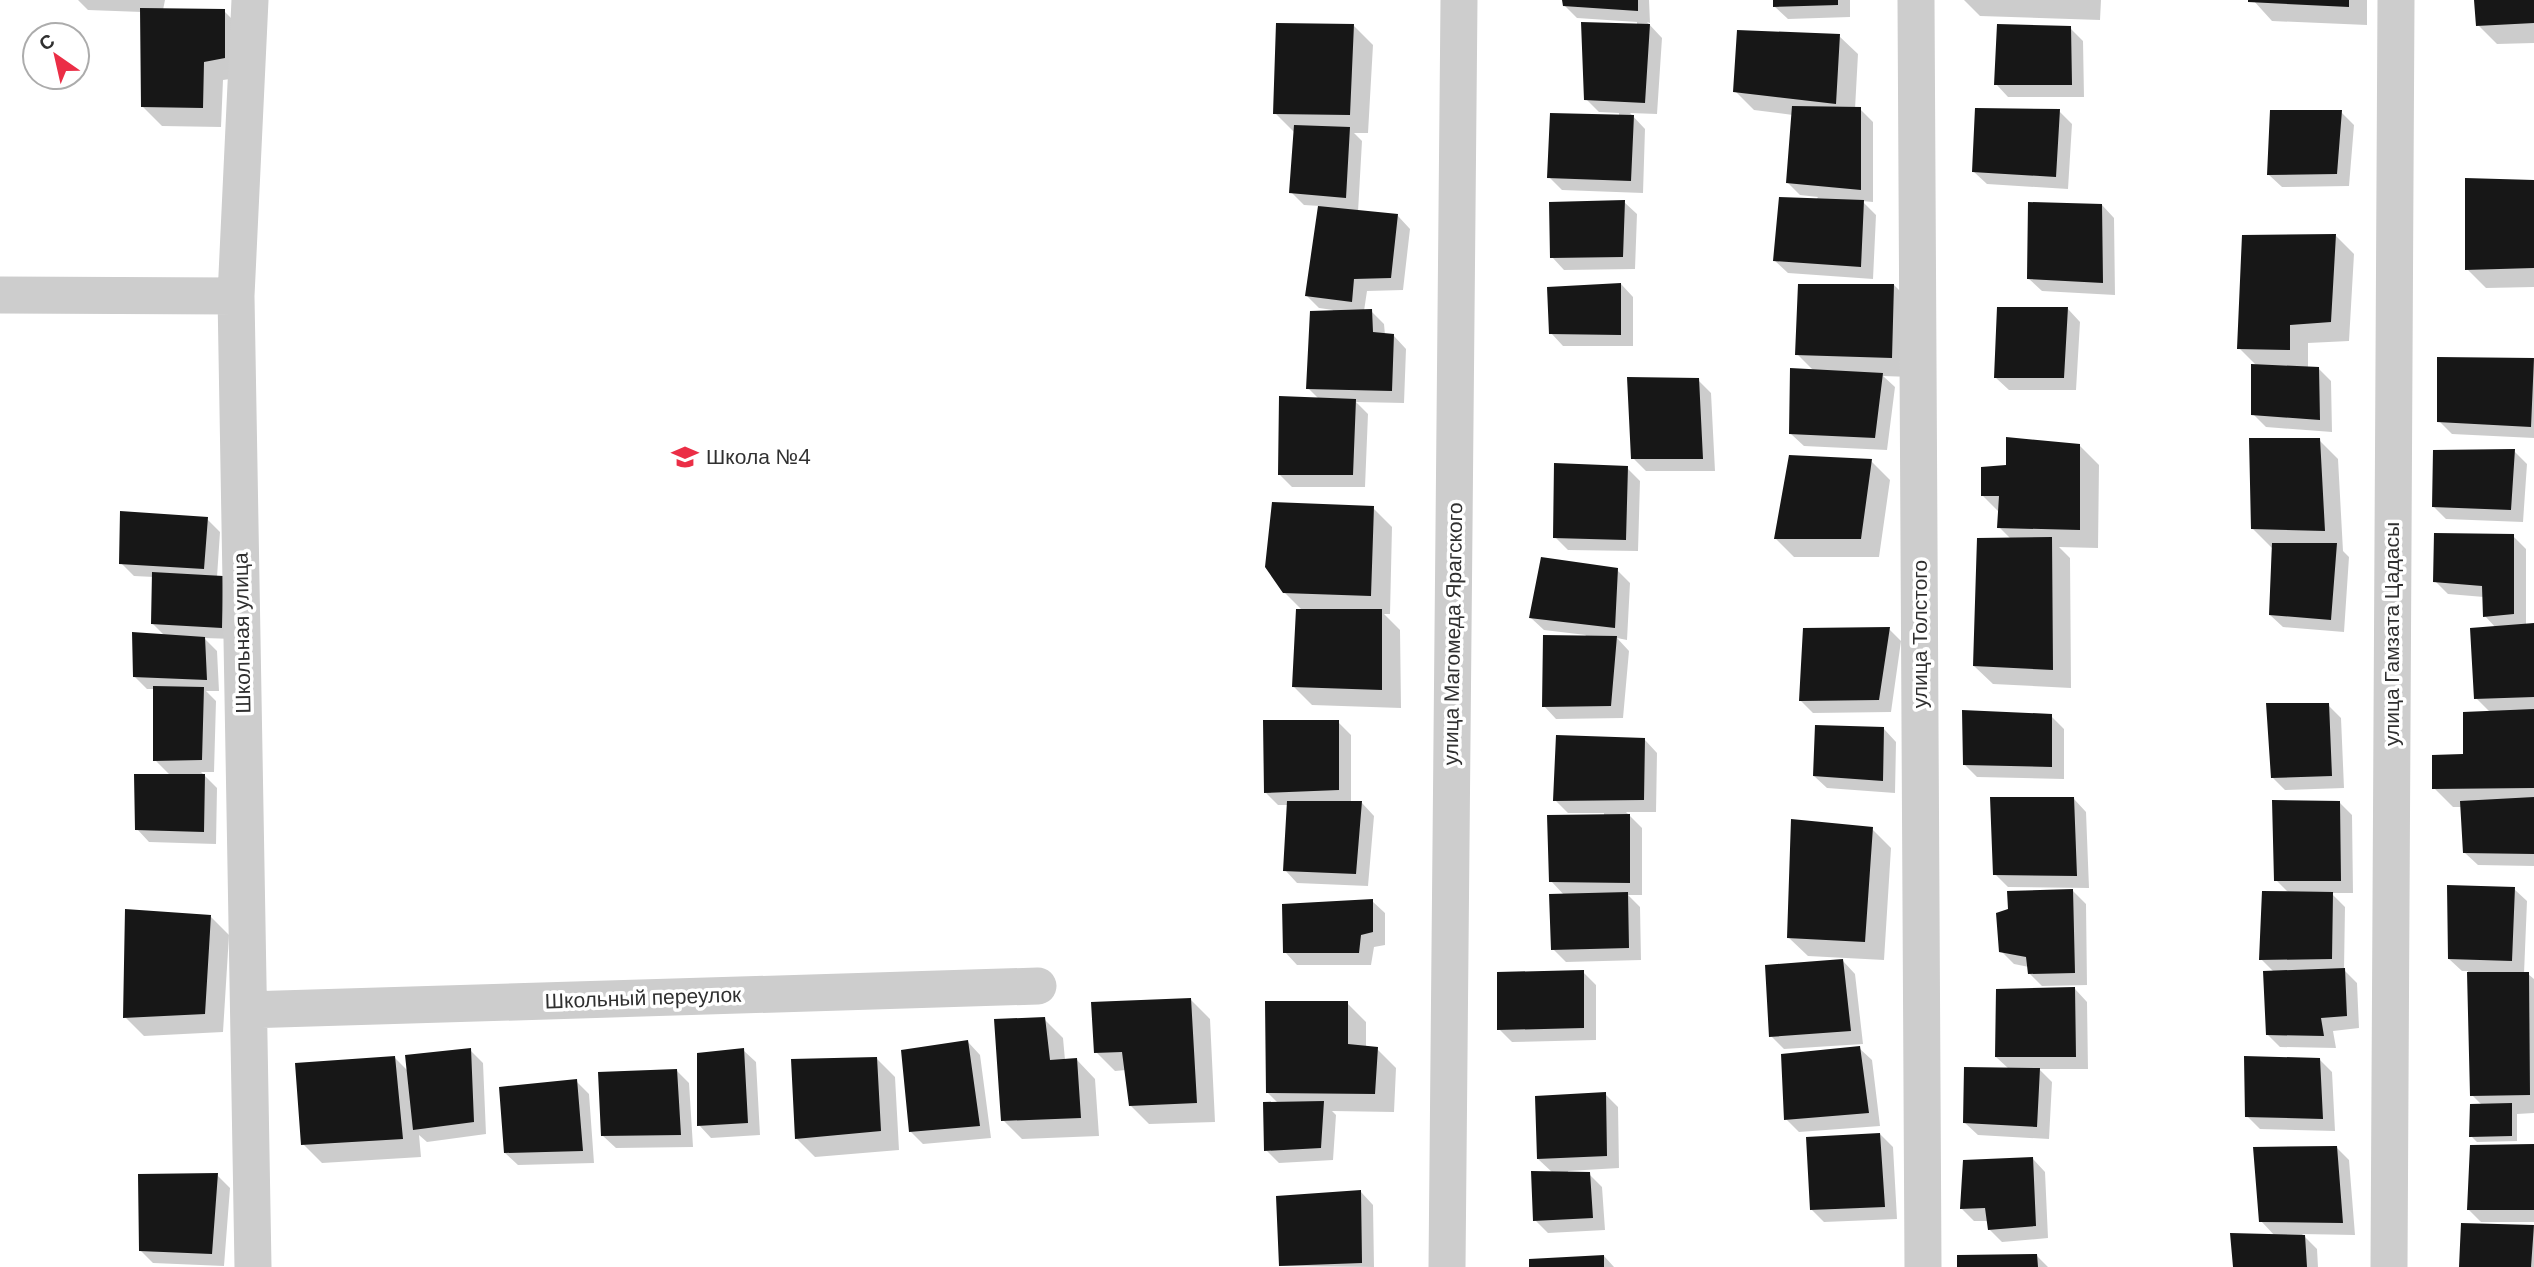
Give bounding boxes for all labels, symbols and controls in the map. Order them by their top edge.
north arrow [21,21,91,91]
text: С [34,28,60,57]
school or university icon: Школа №4 [670,442,700,472]
place label: Школа №4 [706,443,811,471]
street label: улица Магомеда Ярагского [1437,502,1469,766]
street label: улица Гамзата Цадасы [2378,522,2406,746]
street label: Школьная улица [227,552,257,714]
street label: улица Толстого [1906,560,1934,708]
street label: Школьный переулок [544,981,743,1015]

